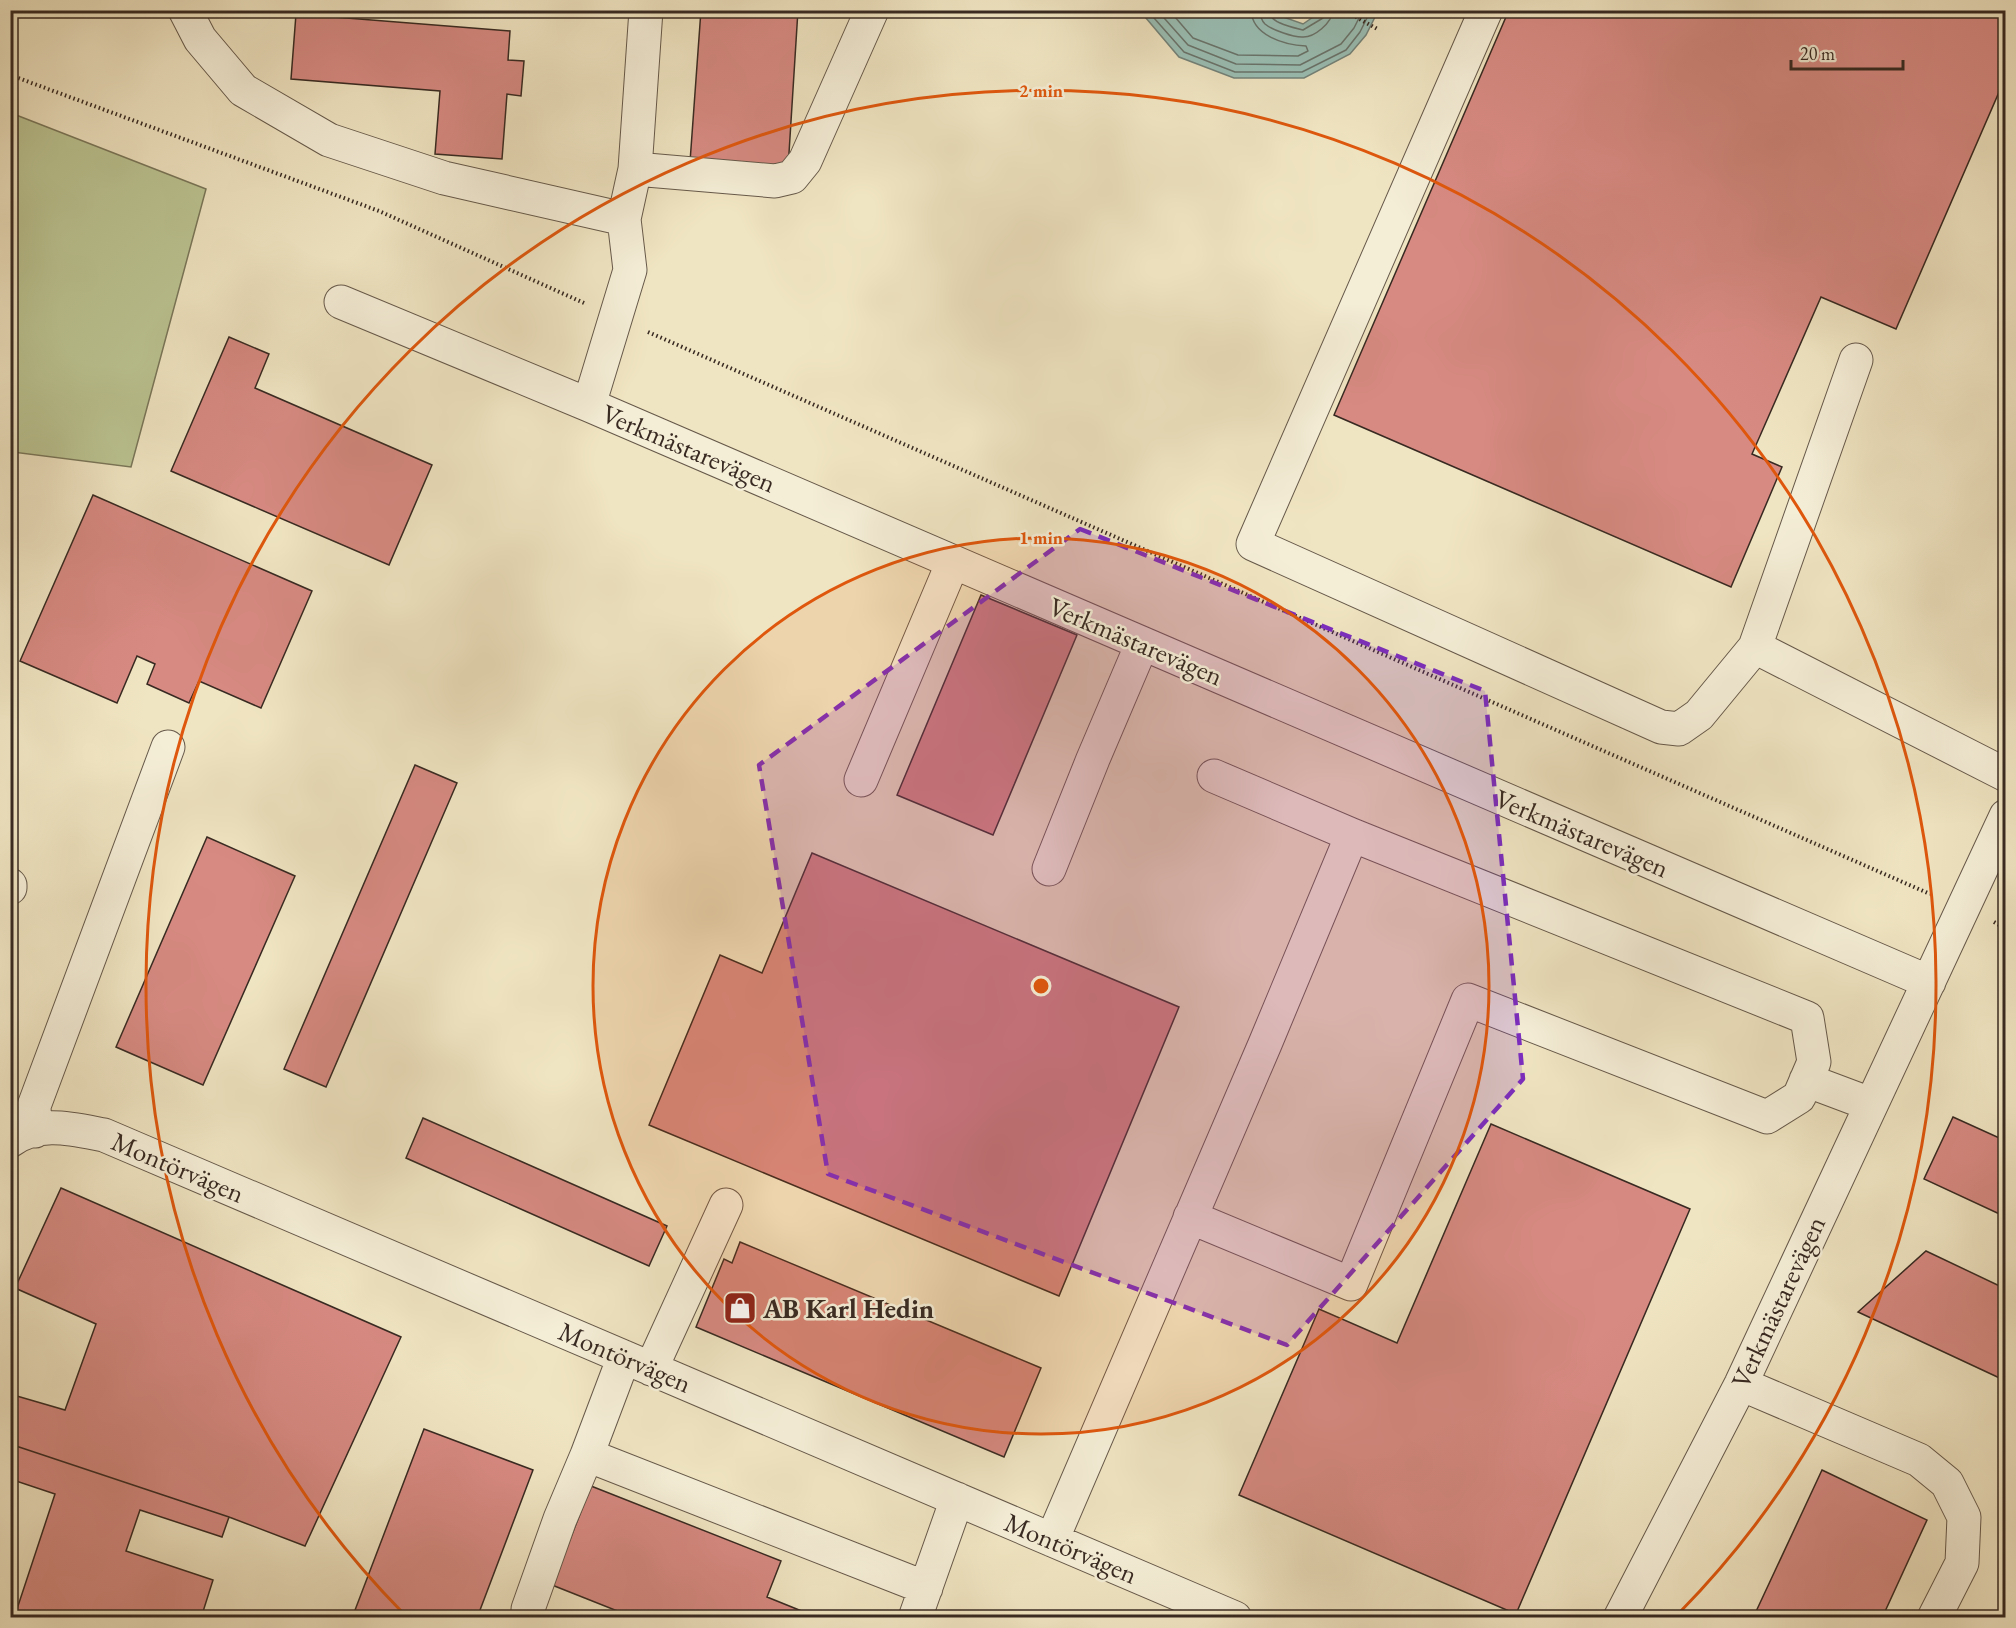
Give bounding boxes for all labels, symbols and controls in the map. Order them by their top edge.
scale bar [1791,33,1904,71]
text: 20 m [1800,42,1835,65]
text: 2 min [1019,79,1063,102]
street label: Verkmästarevägen [597,396,781,500]
text: 1 min [1019,526,1063,549]
street label: Verkmästarevägen [1044,589,1228,693]
street label: Verkmästarevägen [1490,781,1674,885]
centre of rings [1031,976,1051,996]
street label: Montörvägen [106,1123,250,1211]
street label: Verkmästarevägen [1723,1210,1833,1394]
shop icon: AB Karl Hedin [722,1290,758,1326]
place label: AB Karl Hedin [762,1291,934,1326]
street label: Montörvägen [553,1313,697,1401]
street label: Montörvägen [999,1504,1143,1592]

